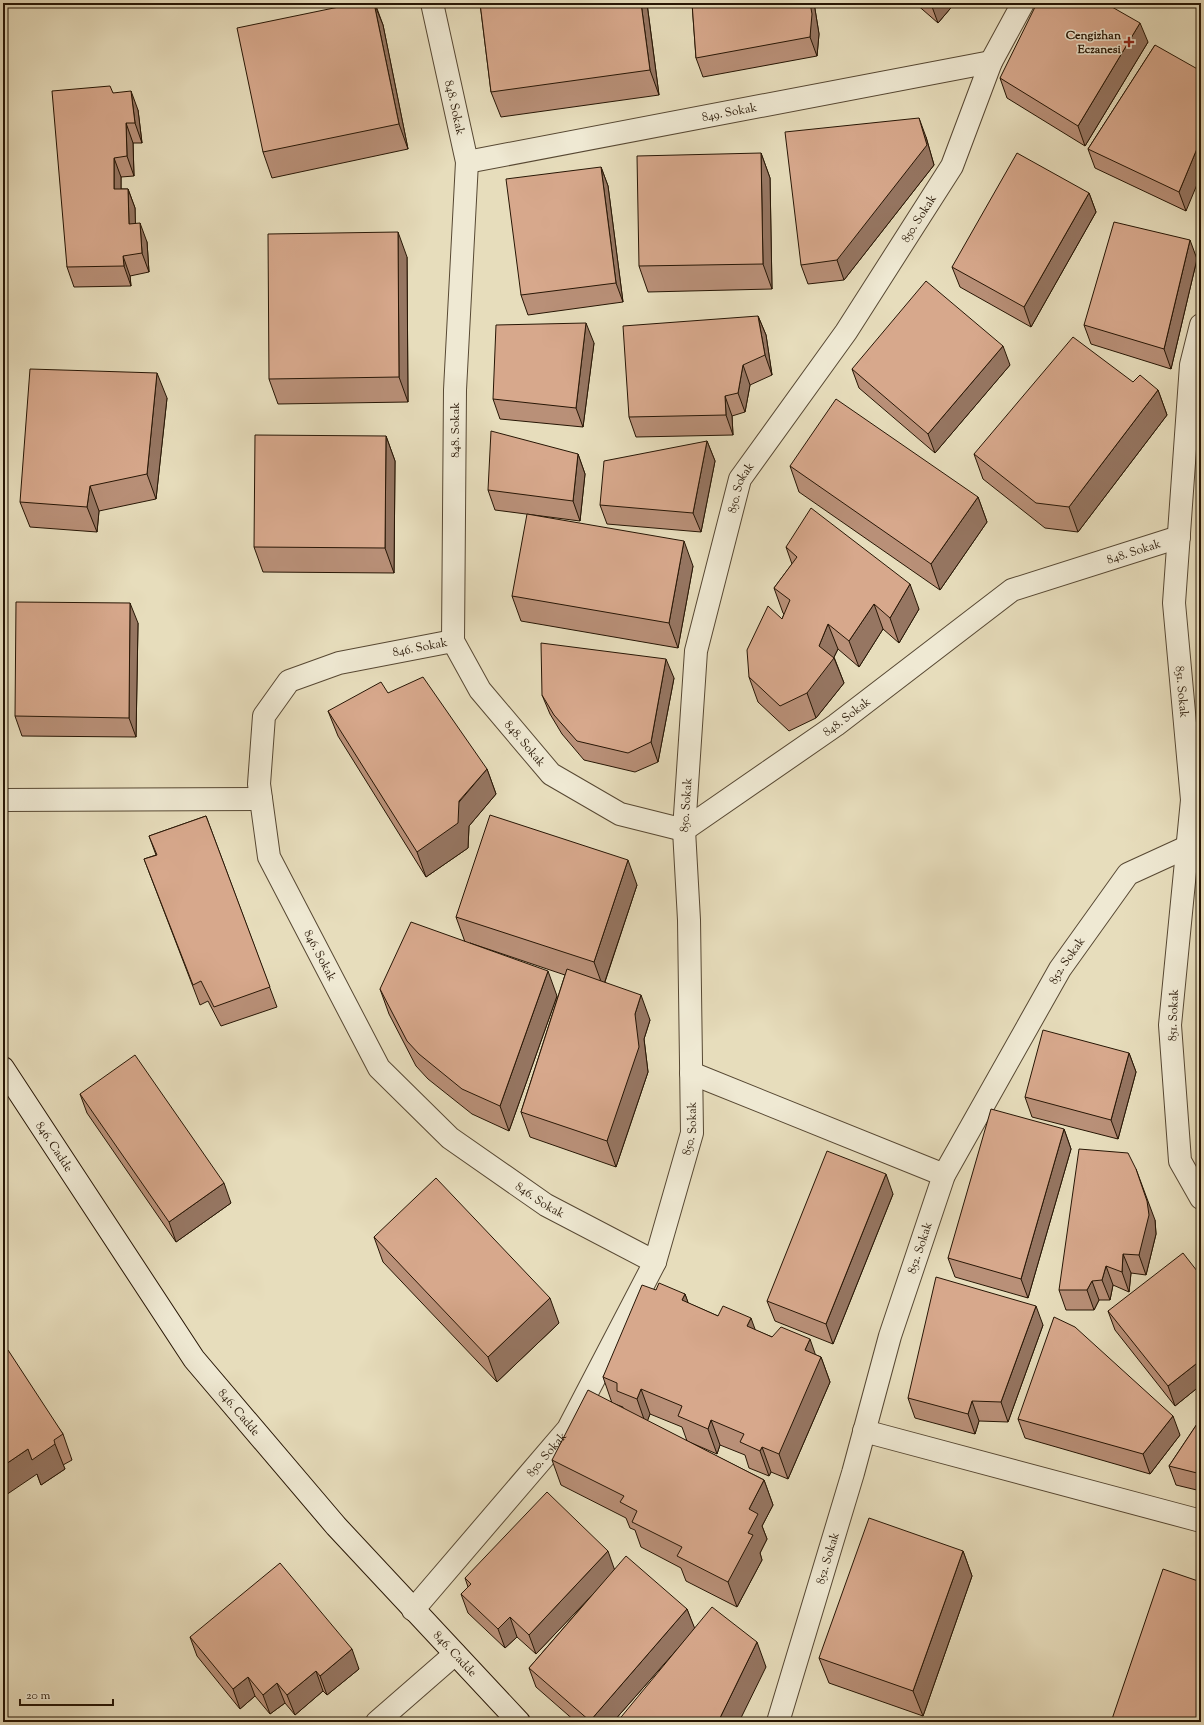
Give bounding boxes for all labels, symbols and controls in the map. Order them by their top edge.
place label: Cengizhan Eczanesi [1066,27,1122,59]
marker: Cengizhan Eczanesi [1124,37,1134,47]
street label: 848. Sokak [439,79,469,137]
street label: 849. Sokak [700,99,759,127]
street label: 850. Sokak [897,191,942,246]
street label: 848. Sokak [447,402,465,458]
street label: 850. Sokak [724,458,760,515]
street label: 848. Sokak [1105,535,1164,569]
street label: 846. Sokak [391,634,450,662]
street label: 851. Sokak [1170,665,1192,719]
street label: 848. Sokak [820,693,875,741]
street label: 848. Sokak [500,717,550,771]
street label: 850. Sokak [676,777,697,833]
street label: 846. Sokak [299,927,340,985]
street label: 852. Sokak [1045,933,1090,988]
street label: 851. Sokak [1164,988,1184,1041]
street label: 850. Sokak [678,1101,702,1158]
street label: 846. Cadde [31,1118,77,1176]
street label: 846. Sokak [511,1178,568,1223]
street label: 852. Sokak [903,1219,938,1276]
street label: 846. Cadde [213,1385,264,1441]
street label: 850. Sokak [523,1428,572,1481]
street label: 852. Sokak [812,1530,845,1587]
street label: 846. Cadde [428,1627,481,1682]
scale bar [20,1681,113,1707]
text: 20 m [26,1687,51,1705]

